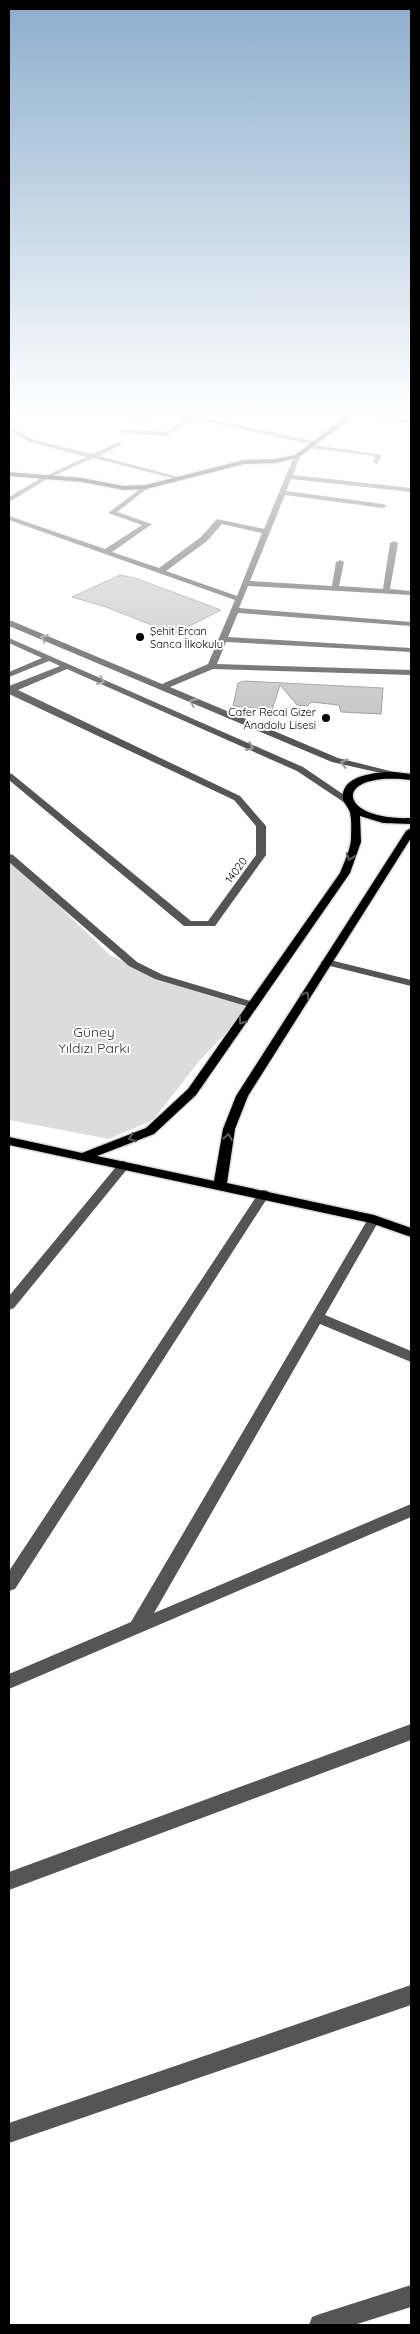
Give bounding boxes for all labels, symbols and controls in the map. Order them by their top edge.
place label: Şehit Ercan Sanca İlkokulu [150,624,223,651]
marker: Şehit Ercan Sanca İlkokulu [134,631,146,643]
one-way arrow [40,634,49,644]
one-way arrow [96,674,105,685]
one-way arrow [189,697,198,708]
place label: Cafer Recai Gizer Anadolu Lisesi [228,705,317,732]
marker: Cafer Recai Gizer Anadolu Lisesi [320,712,332,724]
one-way arrow [245,740,254,751]
one-way arrow [340,758,348,768]
one-way arrow [346,852,356,861]
street label: 14020 [222,854,250,886]
one-way arrow [299,991,309,1000]
one-way arrow [239,1015,248,1025]
park label: Güney Yıldızı Parkı [58,1023,130,1057]
one-way arrow [129,1132,137,1142]
one-way arrow [223,1132,233,1141]

